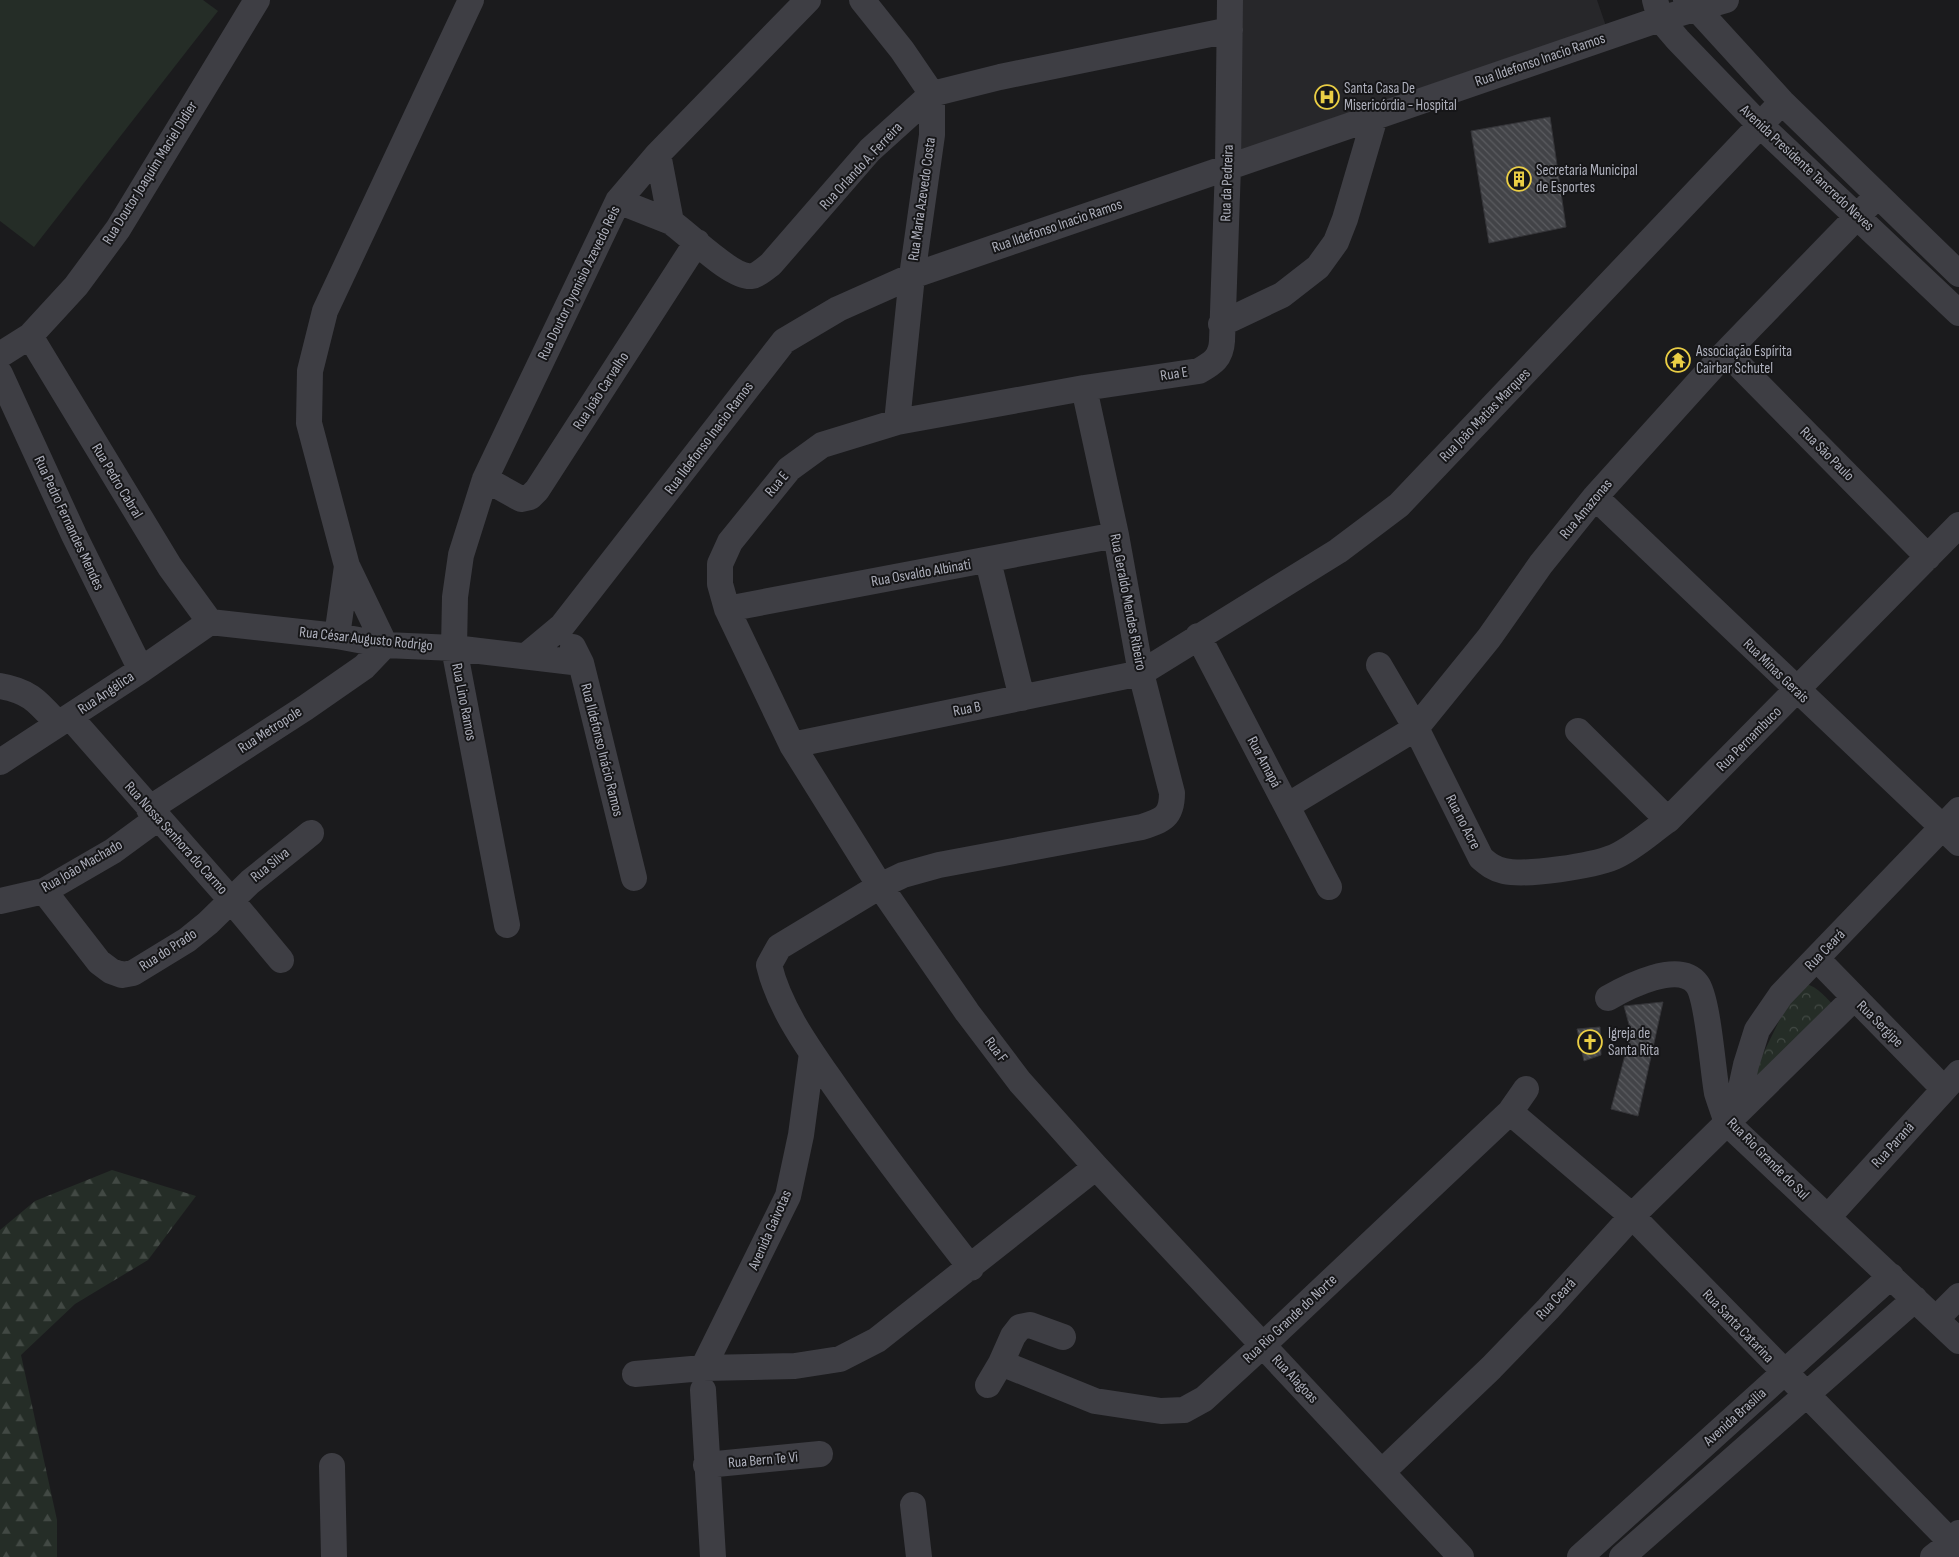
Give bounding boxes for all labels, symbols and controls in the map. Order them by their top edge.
street label: Rua Ildefonso Inacio Ramos [1472,29,1608,91]
place label: Santa Casa De Misericórdia - Hospital [1344,79,1457,115]
hospital icon: Santa Casa De Misericórdia - Hospital [1314,84,1340,110]
street label: Rua Doutor Joaquim Maciel Didier [98,97,202,248]
street label: Avenida Presidente Tancredo Neves [1735,100,1878,235]
street label: Rua Orlando A. Ferreira [815,118,907,214]
street label: Rua Maria Azevedo Costa [904,136,940,262]
street label: Rua da Pedreira [1216,144,1238,222]
place label: Secretaria Municipal de Esportes [1536,161,1638,197]
building icon: Secretaria Municipal de Esportes [1506,166,1532,192]
street label: Rua Ildefonso Inacio Ramos [989,195,1125,257]
street label: Rua Doutor Dyonisio Azevedo Reis [533,203,625,363]
place label: Associação Espírita Cairbar Schutel [1695,342,1792,378]
temple icon: Associação Espírita Cairbar Schutel [1665,347,1691,373]
street label: Rua João Carvalho [569,348,633,434]
street label: Rua E [1159,362,1189,386]
street label: Rua João Matias Marques [1435,364,1535,466]
street label: Rua Ildefonso Inacio Ramos [660,378,758,498]
street label: Rua São Paulo [1796,423,1858,485]
street label: Rua Pedro Cabral [87,440,147,522]
street label: Rua Pedro Fernandes Mendes [30,453,108,593]
street label: Rua E [761,467,793,501]
street label: Rua Amazonas [1555,475,1617,543]
street label: Rua Geraldo Mendes Ribeiro [1105,532,1151,672]
street label: Rua Osvaldo Albinati [870,555,973,591]
street label: Rua César Augusto Rodrigo [298,623,434,655]
street label: Rua Minas Gerais [1739,635,1813,707]
street label: Rua Lino Ramos [447,662,481,742]
street label: Rua Angélica [74,667,138,719]
street label: Rua Ildefonso Inácio Ramos [576,681,628,819]
street label: Rua B [951,697,983,721]
street label: Rua Metropole [234,702,306,758]
street label: Rua Pernambuco [1712,702,1786,776]
street label: Rua Amapá [1243,733,1286,791]
street label: Rua Nossa Senhora do Carmo [120,778,232,898]
street label: Rua no Acre [1441,791,1485,853]
street label: Rua João Machado [38,835,126,897]
street label: Rua Silva [247,843,294,886]
street label: Rua do Prado [136,924,200,976]
street label: Rua Ceará [1801,925,1849,975]
street label: Rua Sergipe [1853,997,1907,1051]
place label: Igreja de Santa Rita [1608,1024,1660,1060]
church icon: Igreja de Santa Rita [1577,1029,1603,1055]
street label: Rua F [980,1033,1012,1067]
street label: Rua Rio Grande do Sul [1723,1114,1813,1204]
street label: Rua Paraná [1867,1118,1919,1172]
street label: Avenida Gaivotas [744,1187,796,1274]
street label: Rua Rio Grande do Norte [1239,1270,1341,1368]
street label: Rua Ceará [1532,1274,1580,1324]
street label: Rua Santa Catarina [1698,1285,1778,1367]
street label: Rua Alagoas [1268,1351,1322,1407]
street label: Avenida Brasília [1699,1384,1770,1451]
street label: Rua Bern Te Vi [727,1447,799,1473]

